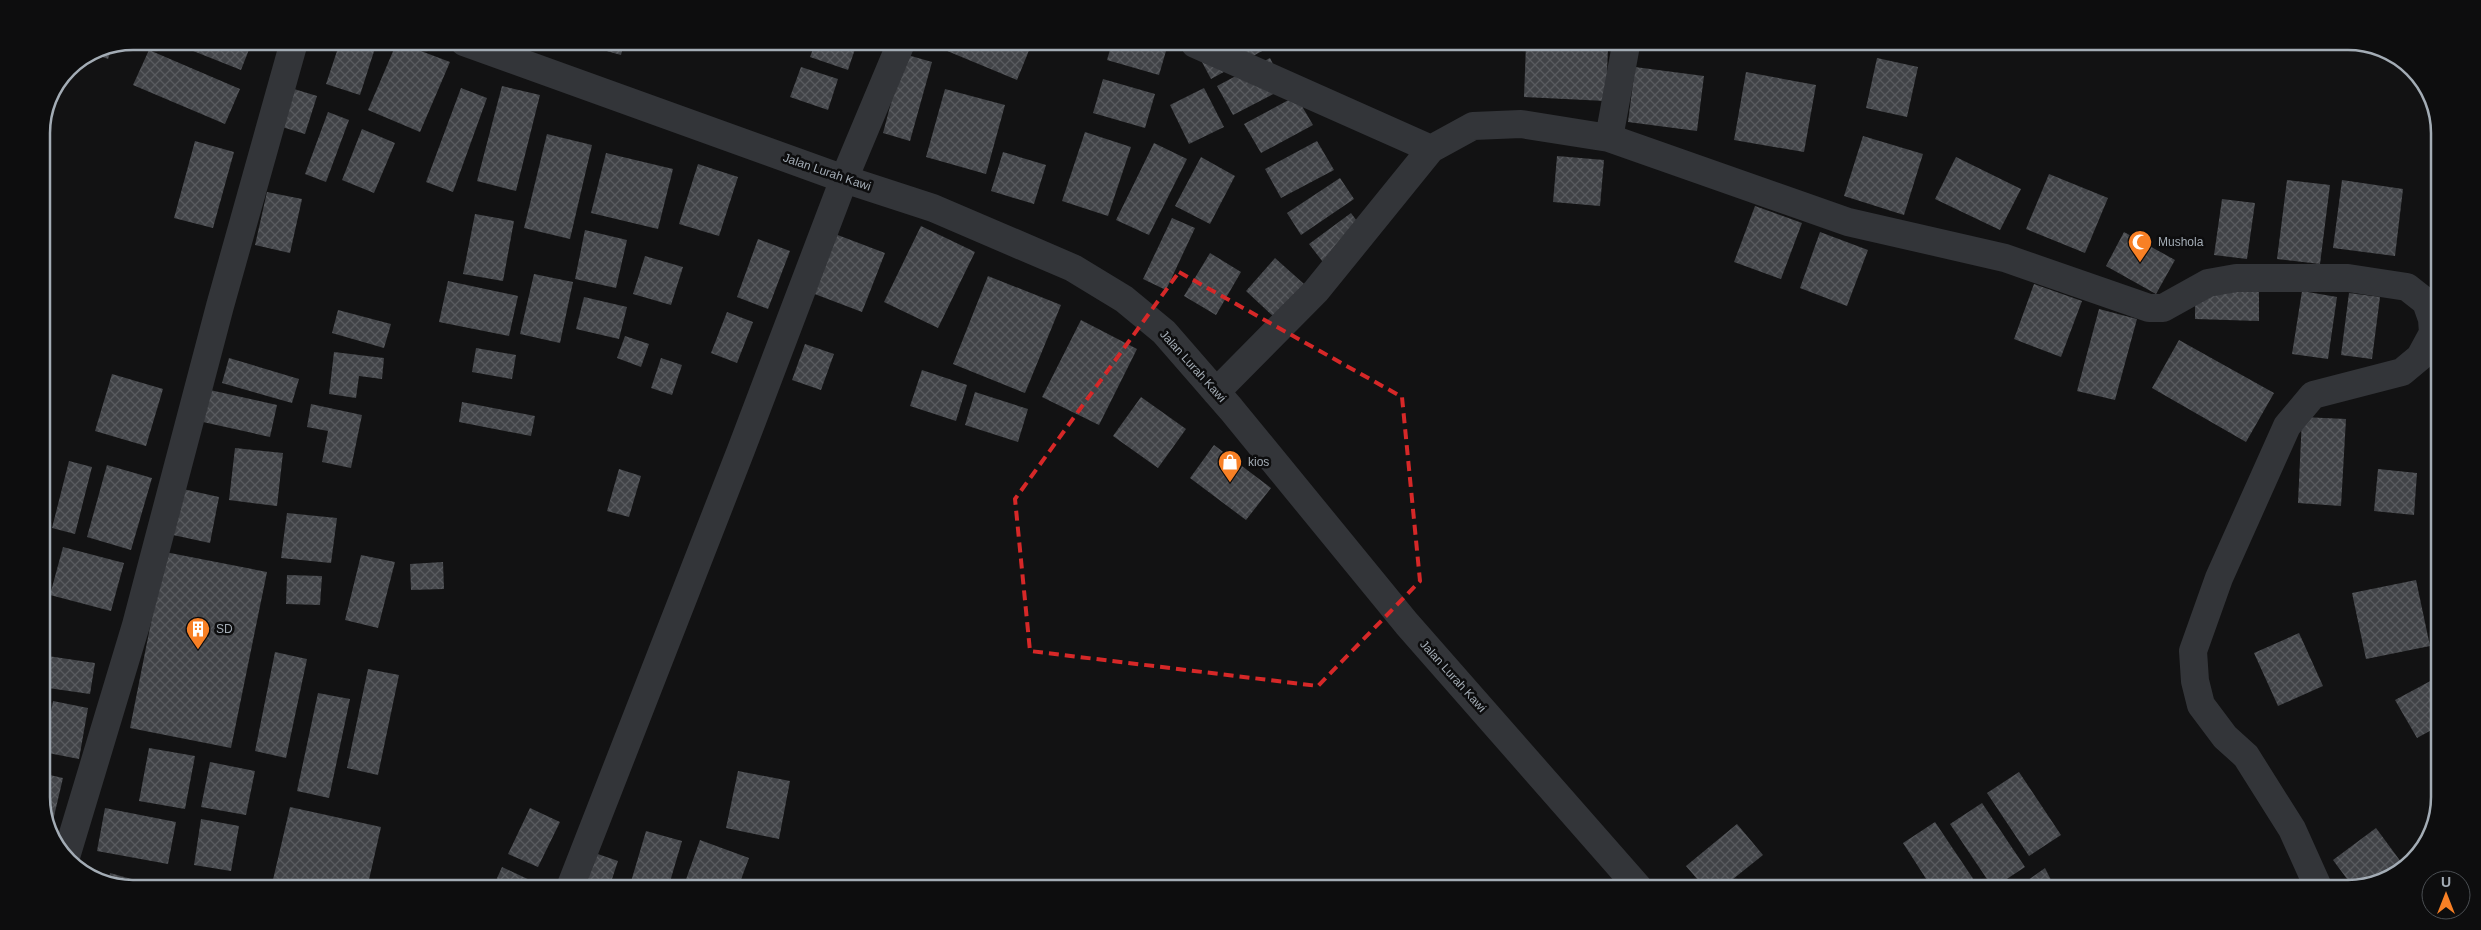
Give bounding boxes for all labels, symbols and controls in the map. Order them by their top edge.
street label: Jalan Lurah Kawi [781,150,873,194]
mosque icon: Mushola [2127,229,2153,263]
place label: Mushola [2158,235,2204,249]
street label: Jalan Lurah Kawi [1157,327,1229,405]
shop icon: kios [1217,449,1243,483]
place label: kios [1248,455,1269,469]
building icon: SD [185,616,211,650]
place label: SD [216,622,233,636]
street label: Jalan Lurah Kawi [1417,637,1489,715]
north arrow [2421,870,2471,920]
text: U [2441,874,2451,890]

